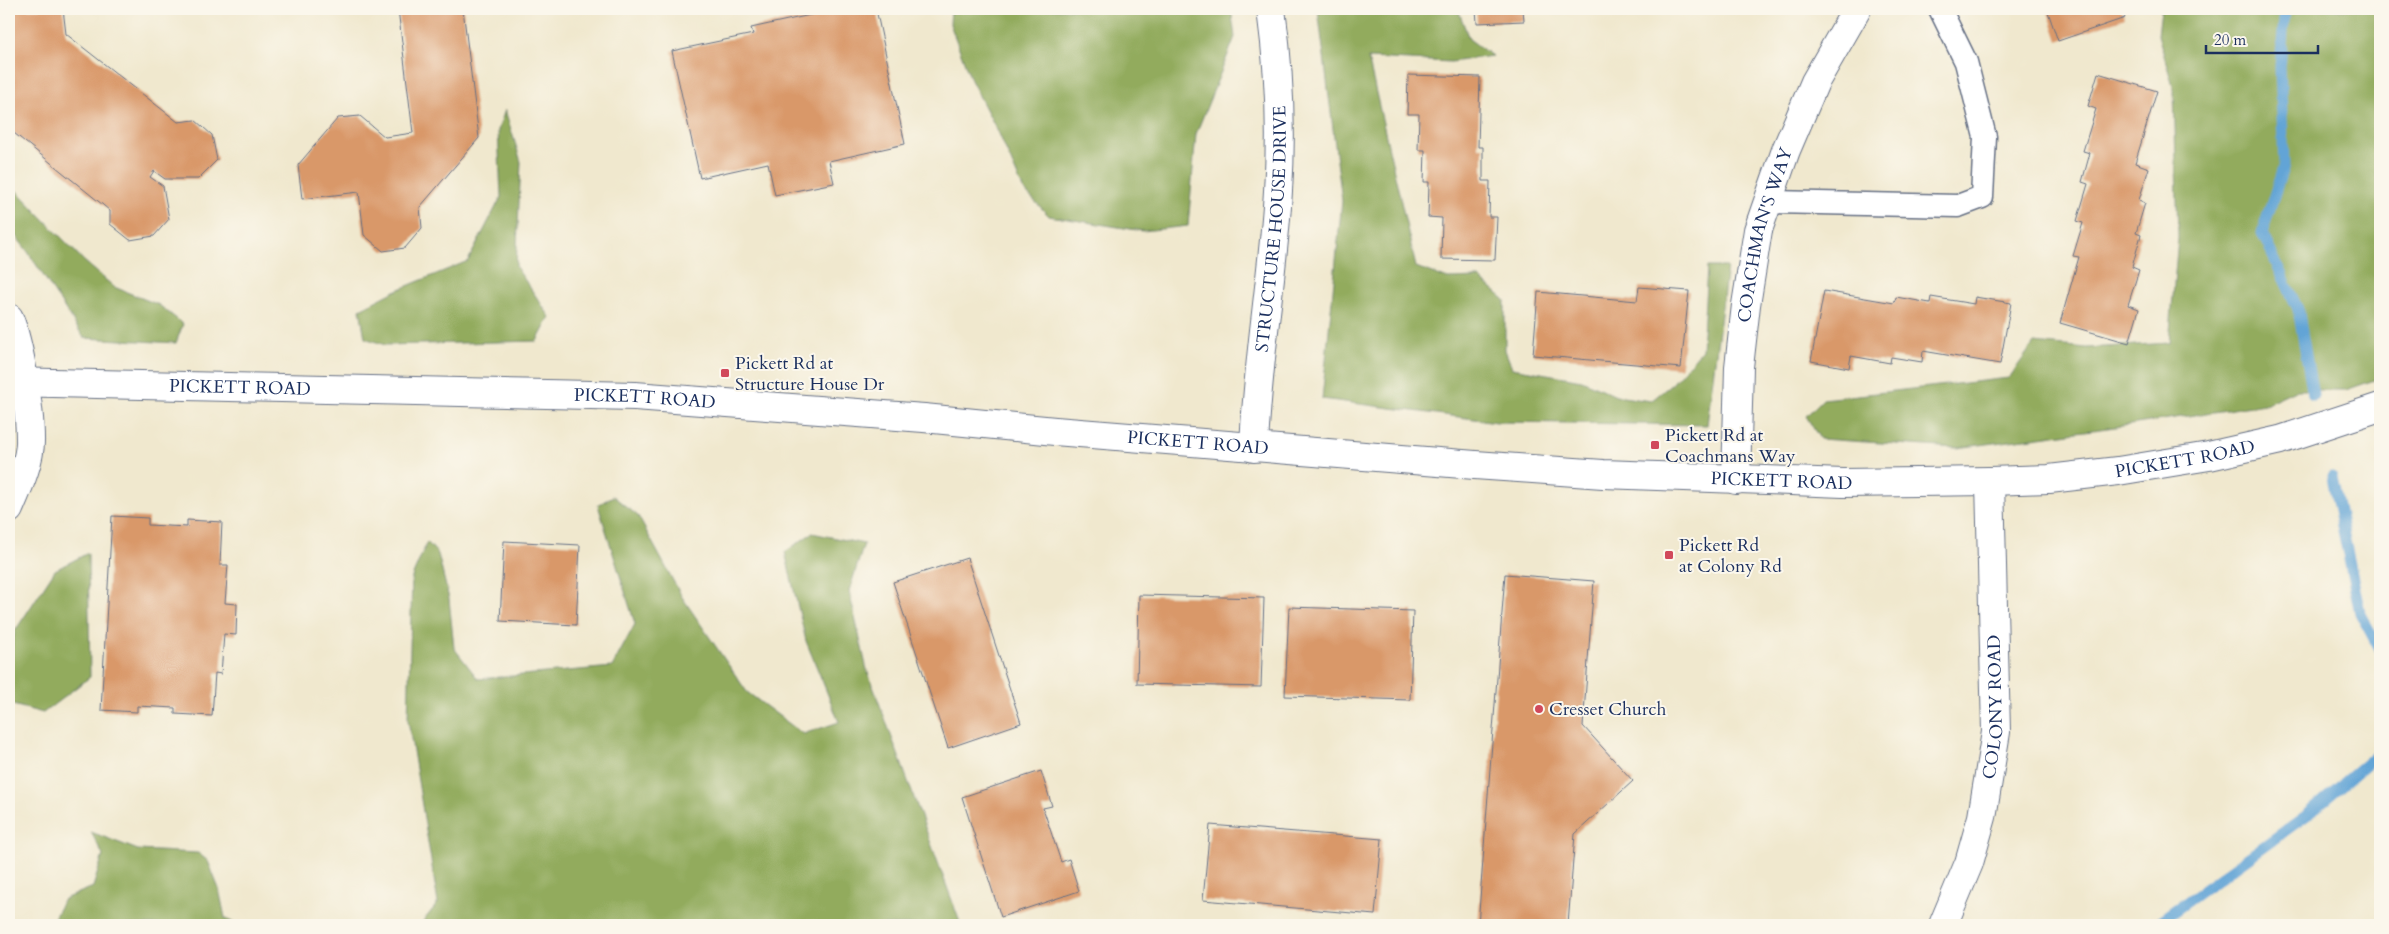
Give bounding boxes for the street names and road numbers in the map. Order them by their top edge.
street label: STRUCTURE HOUSE DRIVE [1250,105,1293,353]
street label: COACHMAN'S WAY [1732,144,1799,324]
street label: PICKETT ROAD [169,374,311,402]
street label: PICKETT ROAD [574,383,716,415]
street label: PICKETT ROAD [1126,425,1270,461]
street label: PICKETT ROAD [2113,434,2257,484]
street label: PICKETT ROAD [1710,466,1853,496]
street label: COLONY ROAD [1976,634,2009,781]

